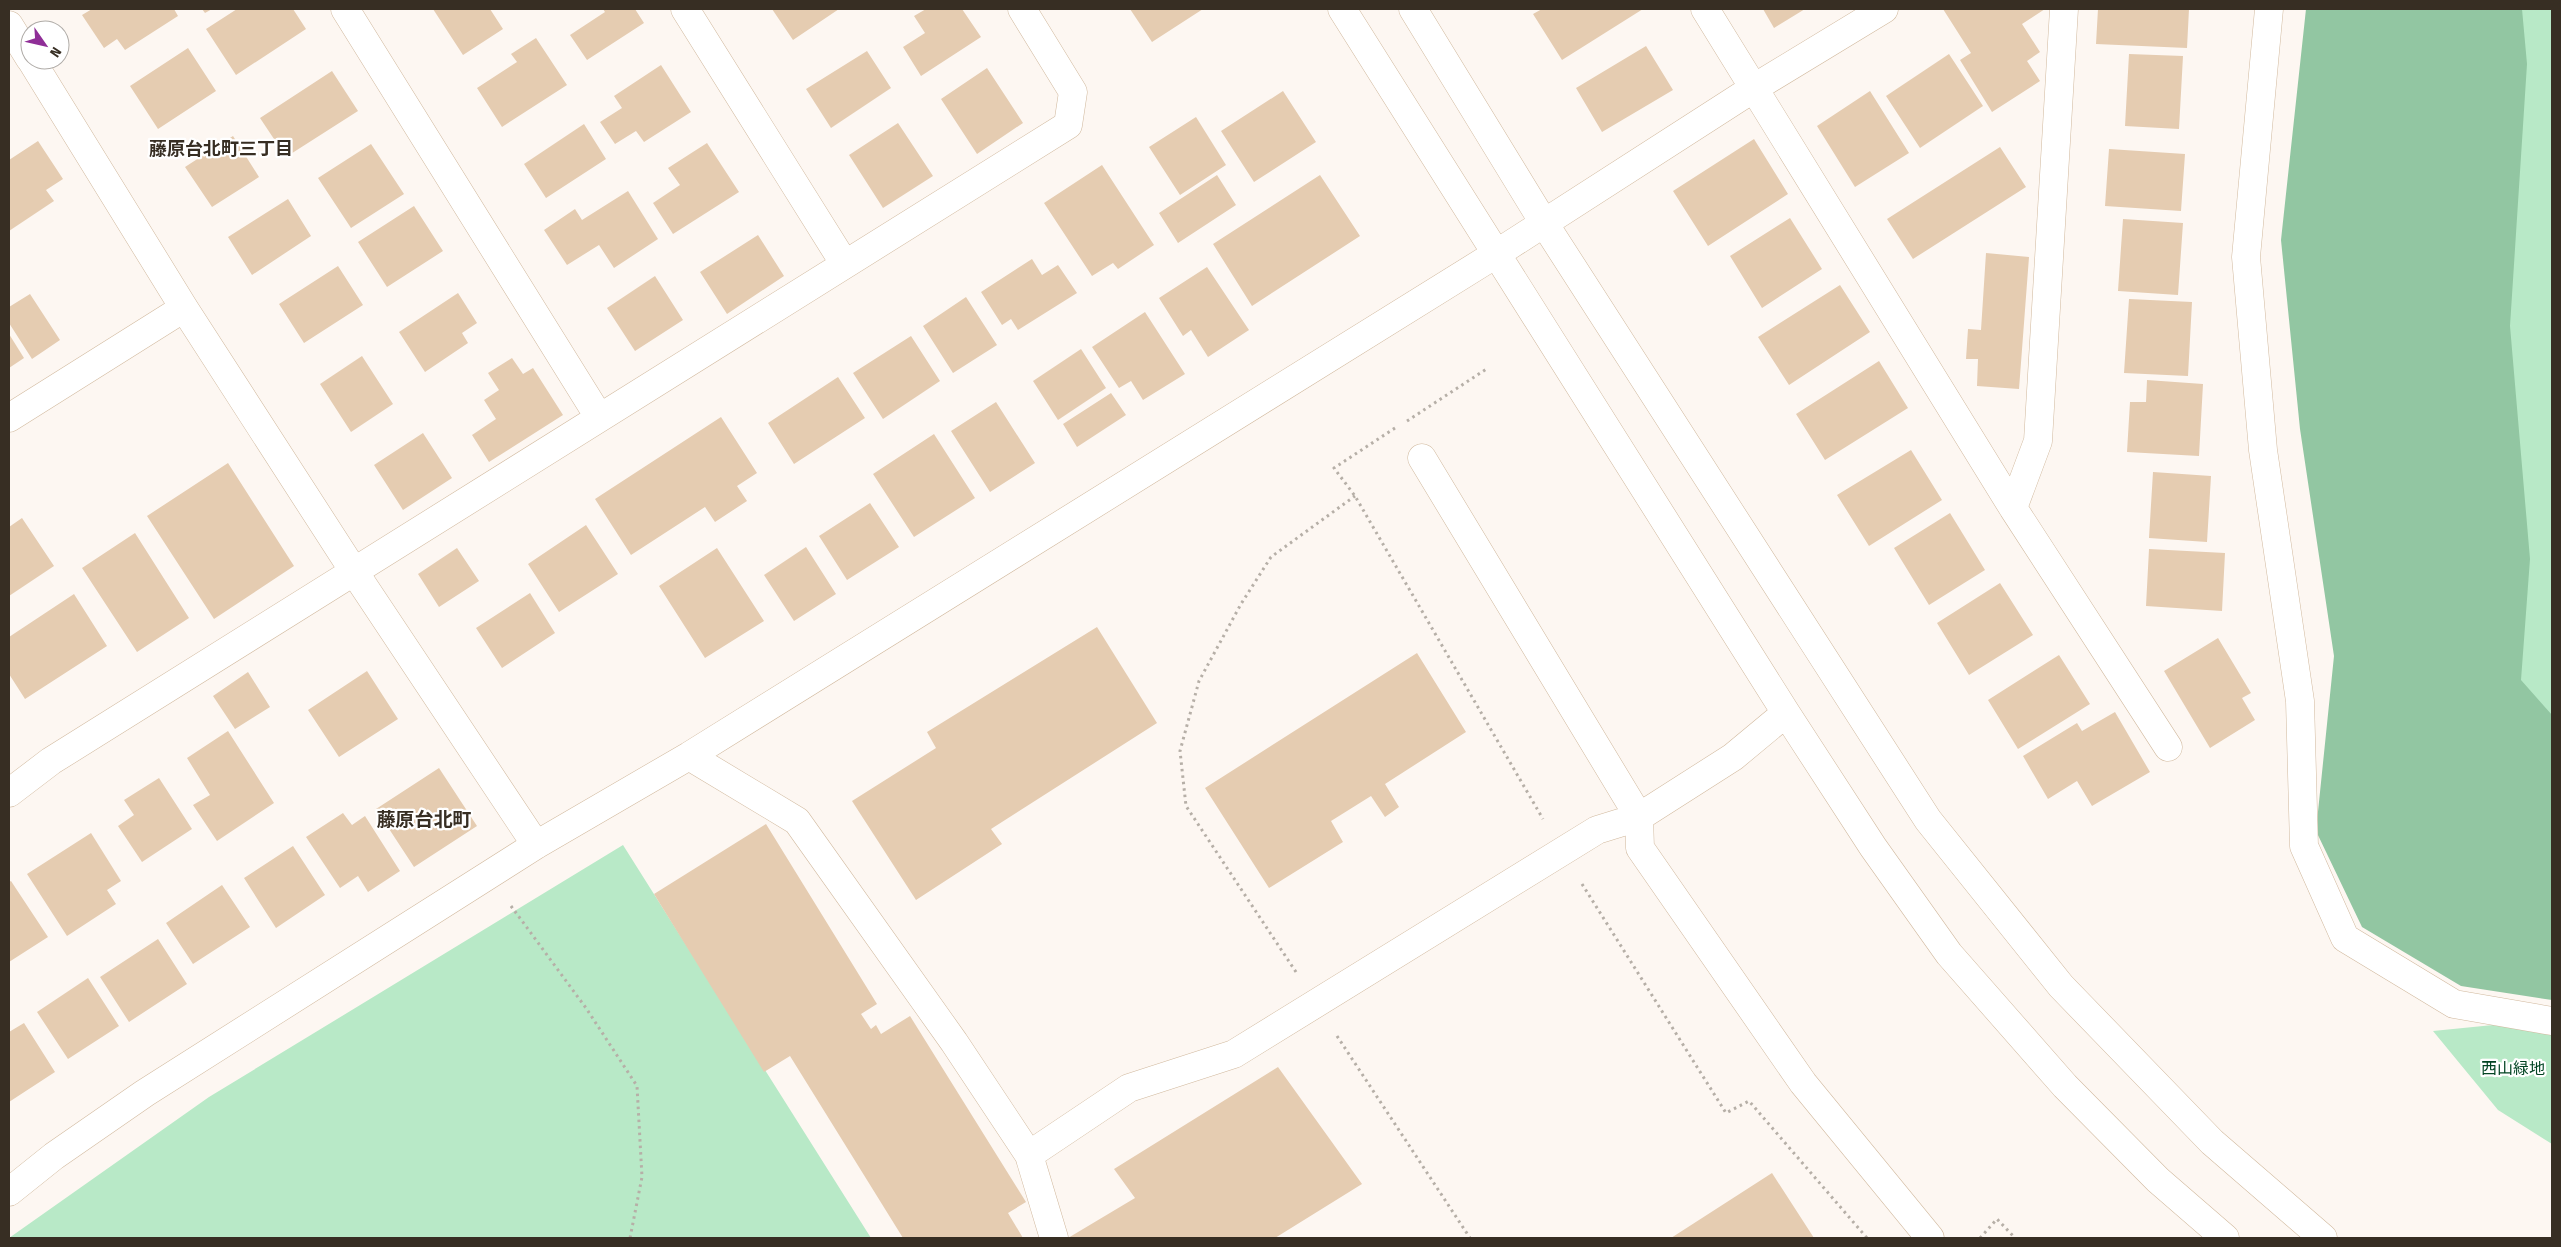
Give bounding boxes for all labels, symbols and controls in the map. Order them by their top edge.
north arrow [20,20,70,70]
text: N [46,44,65,60]
district label: 藤原台北町三丁目 [149,138,293,160]
district label: 藤原台北町 [376,808,472,831]
park label: 西山緑地 [2481,1059,2545,1078]

